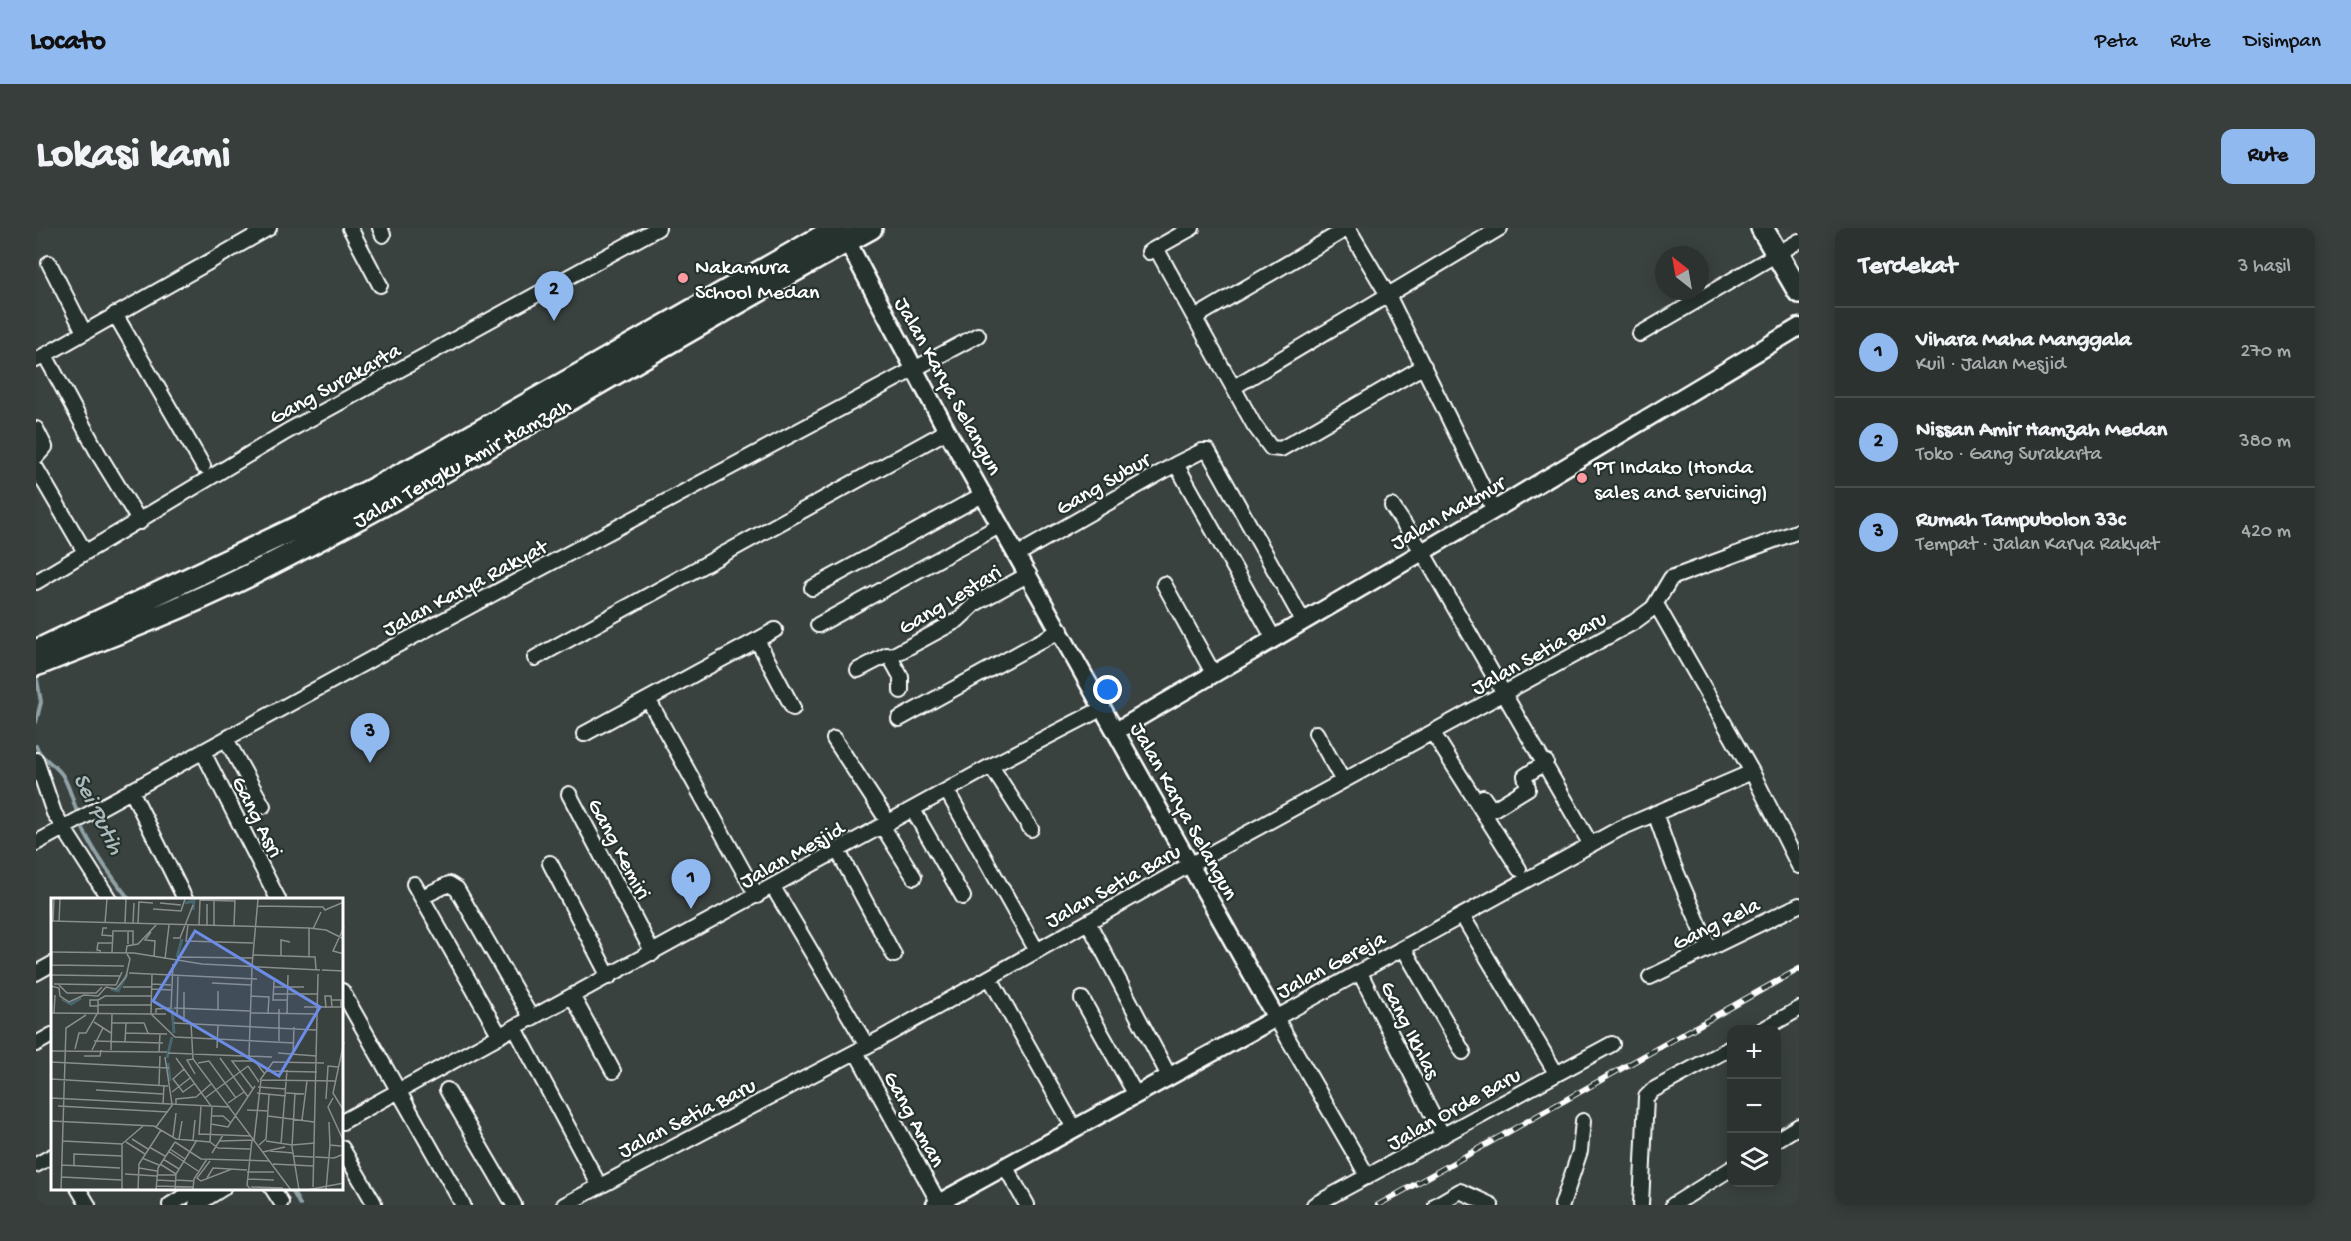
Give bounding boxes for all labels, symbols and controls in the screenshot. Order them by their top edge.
text: Locato [30,26,106,59]
text: Peta [2095,30,2137,55]
text: Rute [2170,30,2211,55]
text: Disimpan [2244,30,2321,55]
button: Rute [2221,129,2315,184]
text: Lokasi kami [36,132,231,181]
north arrow [1655,246,1709,300]
text: Terdekat [1859,252,1957,283]
place label: Nakamura School Medan [695,256,820,307]
text: 3 hasil [2238,256,2291,279]
marker: Nakamura School Medan [676,271,690,285]
pin: 2 [534,272,574,321]
street label: Jalan Karya Selangun [887,293,1006,481]
text: Vihara Maha Manggala [1916,328,2131,354]
street label: Gang Surakarta [266,338,407,432]
text: 1 [1874,341,1883,364]
text: 270 m [2241,341,2291,364]
text: Kuil · Jalan Mesjid [1916,354,2066,377]
street label: Jalan Tengku Amir Hamzah [349,394,577,535]
text: Nissan Amir Hamzah Medan [1916,418,2167,444]
text: 2 [1874,431,1883,454]
text: 380 m [2239,431,2291,454]
text: Toko · Gang Surakarta [1916,444,2102,467]
street label: Gang Subur [1052,447,1158,523]
place label: PT Indako (Honda sales and servicing) [1593,456,1768,507]
street label: Jalan Makmur [1387,470,1513,558]
marker: PT Indako (Honda sales and servicing) [1575,471,1589,485]
text: Rumah Tampubolon 33c [1916,508,2125,534]
text: 3 [1873,521,1884,544]
text: 420 m [2241,521,2291,544]
street label: Jalan Karya Rakyat [379,534,554,644]
text: Tempat · Jalan Karya Rakyat [1916,534,2159,557]
street label: Gang Lestari [895,561,1007,642]
street label: Jalan Setia Baru [1468,607,1612,702]
your location [1093,675,1122,704]
pin: 3 [350,714,390,763]
street label: Jalan Karya Selangun [1123,718,1242,906]
water label: Sei Putih [65,769,129,861]
street label: Gang Asri [224,773,287,863]
street label: Gang Kemiri [580,795,655,905]
street label: Jalan Mesjid [736,816,852,896]
street label: Jalan Setia Baru [1042,840,1186,935]
pin: 1 [672,860,710,909]
street label: Gang Rela [1669,893,1765,958]
inset map [51,898,344,1190]
street label: Jalan Gereja [1273,927,1391,1006]
street label: Gang Ikhlas [1373,978,1445,1085]
map controls [1727,1025,1781,1187]
button: + [1727,1025,1781,1079]
street label: Jalan Orde Baru [1384,1063,1526,1158]
street label: Gang Aman [876,1067,950,1173]
street label: Jalan Setia Baru [615,1074,761,1165]
button: − [1727,1079,1781,1133]
button: layers [1727,1133,1781,1187]

